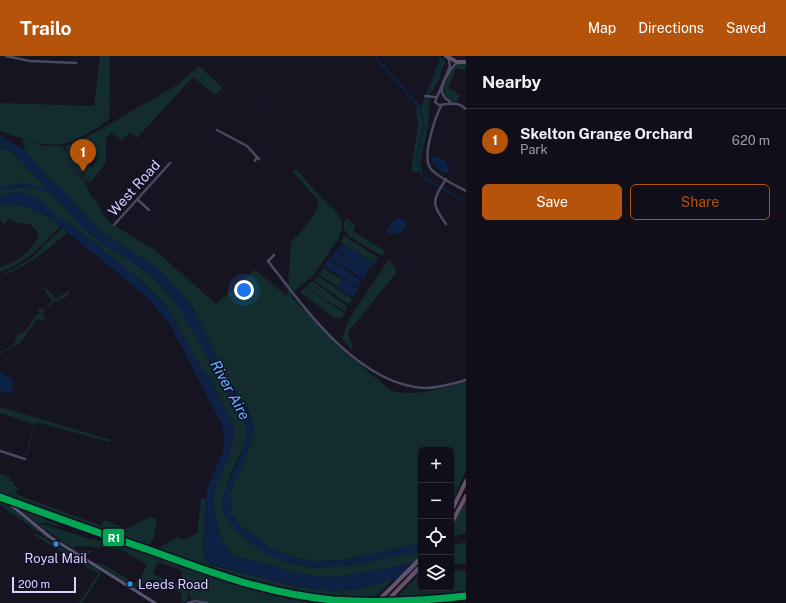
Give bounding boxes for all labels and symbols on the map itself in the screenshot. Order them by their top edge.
pin: 1 [70,139,96,172]
street label: West Road [105,157,163,219]
your location [234,280,254,300]
water label: River Aire [207,357,254,423]
line badge: R1 [102,528,125,547]
text: R1 [108,532,120,544]
marker: Royal Mail [51,539,61,549]
place label: Royal Mail [25,551,87,566]
scale bar [12,575,76,594]
place label: Leeds Road [138,577,208,592]
marker: Leeds Road [125,579,135,589]

